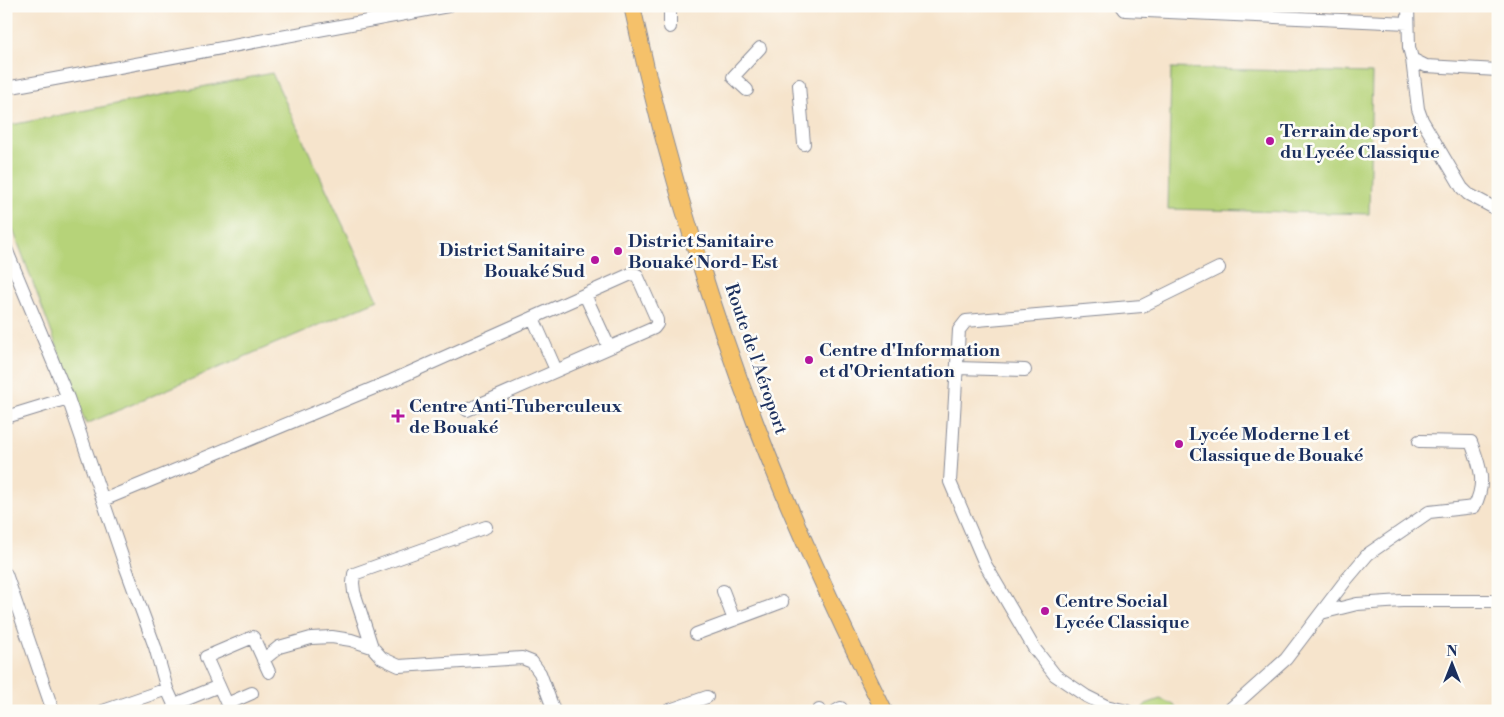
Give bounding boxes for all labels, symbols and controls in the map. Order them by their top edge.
place label: Terrain de sport du Lycée Classique [1280,120,1440,164]
marker: Terrain de sport du Lycée Classique [1264,135,1276,147]
place label: District Sanitaire Bouaké Nord- Est [628,230,779,274]
place label: District Sanitaire Bouaké Sud [439,239,585,283]
marker: District Sanitaire Bouaké Nord- Est [612,245,624,257]
marker: District Sanitaire Bouaké Sud [589,254,601,266]
street label: Route de l'Aéroport [719,281,793,438]
place label: Centre d'Information et d'Orientation [819,339,1000,383]
marker: Centre d'Information et d'Orientation [803,354,815,366]
place label: Centre Anti-Tuberculeux de Bouaké [409,395,622,439]
marker: Centre Anti-Tuberculeux de Bouaké [391,409,405,423]
place label: Lycée Moderne 1 et Classique de Bouaké [1189,423,1364,467]
marker: Lycée Moderne 1 et Classique de Bouaké [1173,438,1185,450]
place label: Centre Social Lycée Classique [1055,590,1190,634]
marker: Centre Social Lycée Classique [1039,605,1051,617]
north arrow [1426,640,1476,690]
text: N [1446,643,1458,661]

